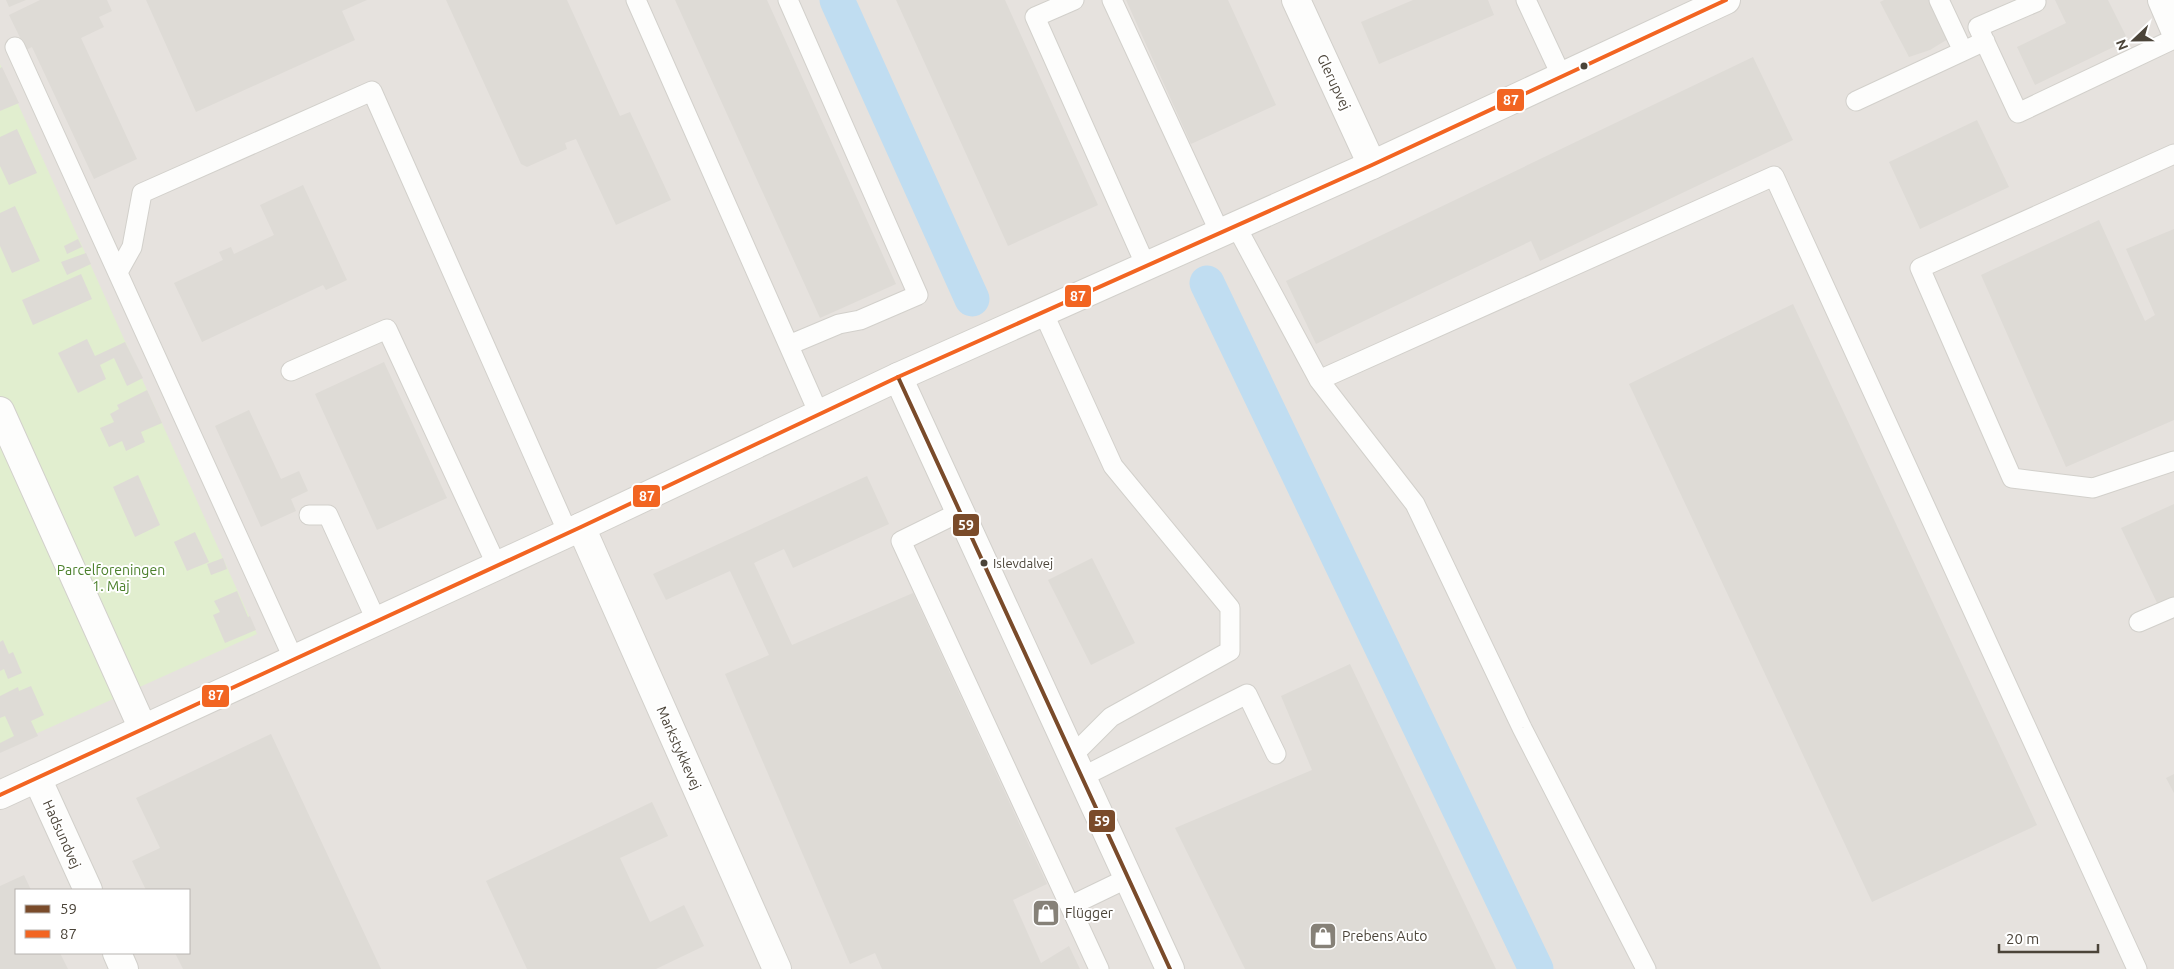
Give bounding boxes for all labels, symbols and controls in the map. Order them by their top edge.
north arrow [2109,15,2159,65]
text: N [2113,37,2131,53]
street label: Glerupvej [1314,51,1354,113]
unlabelled marker [1579,61,1589,71]
line badge: 87 [1496,88,1525,112]
text: 87 [1503,92,1519,108]
line badge: 87 [1064,284,1092,308]
text: 87 [1070,288,1086,304]
line badge: 87 [632,484,661,508]
text: 87 [639,488,655,504]
line badge: 59 [952,513,980,537]
text: 59 [958,517,974,533]
place label: Islevdalvej [993,556,1053,570]
marker: Islevdalvej [979,558,989,568]
park label: Parcelforeningen 1. Maj [57,562,165,594]
line badge: 87 [201,684,230,708]
text: 87 [208,687,224,703]
street label: Markstykkevej [653,704,705,792]
street label: Hadsundvej [40,797,84,871]
line badge: 59 [1088,809,1116,833]
text: 59 [1094,813,1110,829]
legend [15,889,190,954]
shop icon: Flügger [1031,898,1061,928]
text: 59 [60,900,77,917]
place label: Flügger [1065,905,1114,921]
shop icon: Prebens Auto [1308,921,1338,951]
scale bar [1999,922,2098,954]
text: 87 [60,925,77,942]
place label: Prebens Auto [1342,928,1427,944]
text: 20 m [2006,930,2039,947]

